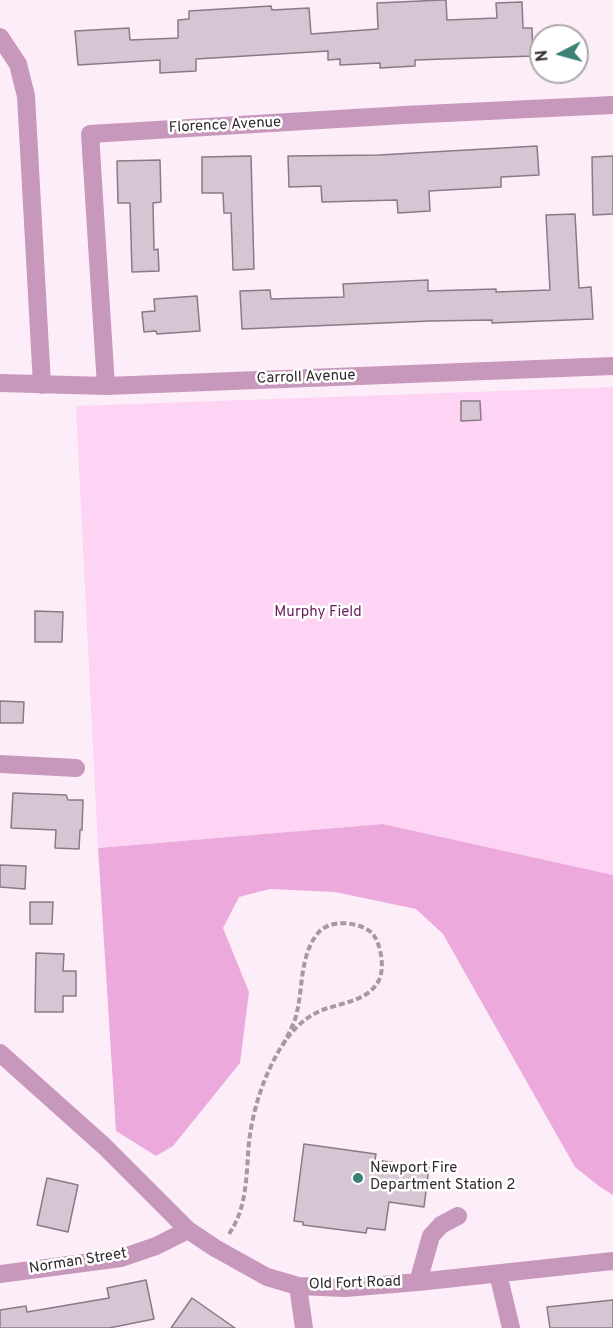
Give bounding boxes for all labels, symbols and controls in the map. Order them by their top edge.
north arrow [529,24,589,84]
text: N [533,49,554,62]
street label: Florence Avenue [168,114,282,138]
street label: Carroll Avenue [256,367,356,389]
park label: Murphy Field [274,604,362,622]
place label: Newport Fire Department Station 2 [370,1160,515,1195]
marker: Newport Fire Department Station 2 [351,1171,365,1185]
street label: Norman Street [28,1245,128,1279]
street label: Old Fort Road [309,1273,401,1295]

